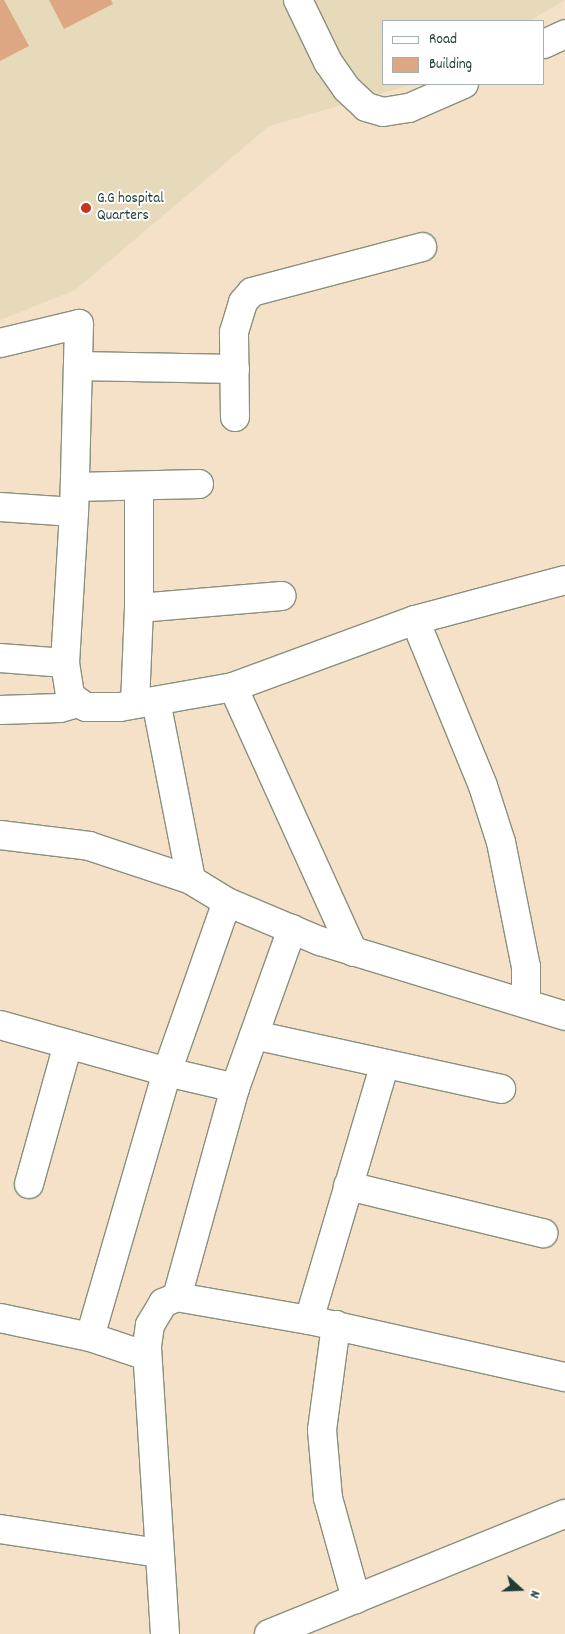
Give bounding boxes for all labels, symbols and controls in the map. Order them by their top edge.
legend [382,20,545,85]
text: Road [429,29,457,51]
text: Building [429,54,472,76]
place label: G.G hospital Quarters [97,190,164,225]
marker: G.G hospital Quarters [79,201,93,215]
north arrow [495,1564,545,1614]
text: N [524,1587,545,1601]

